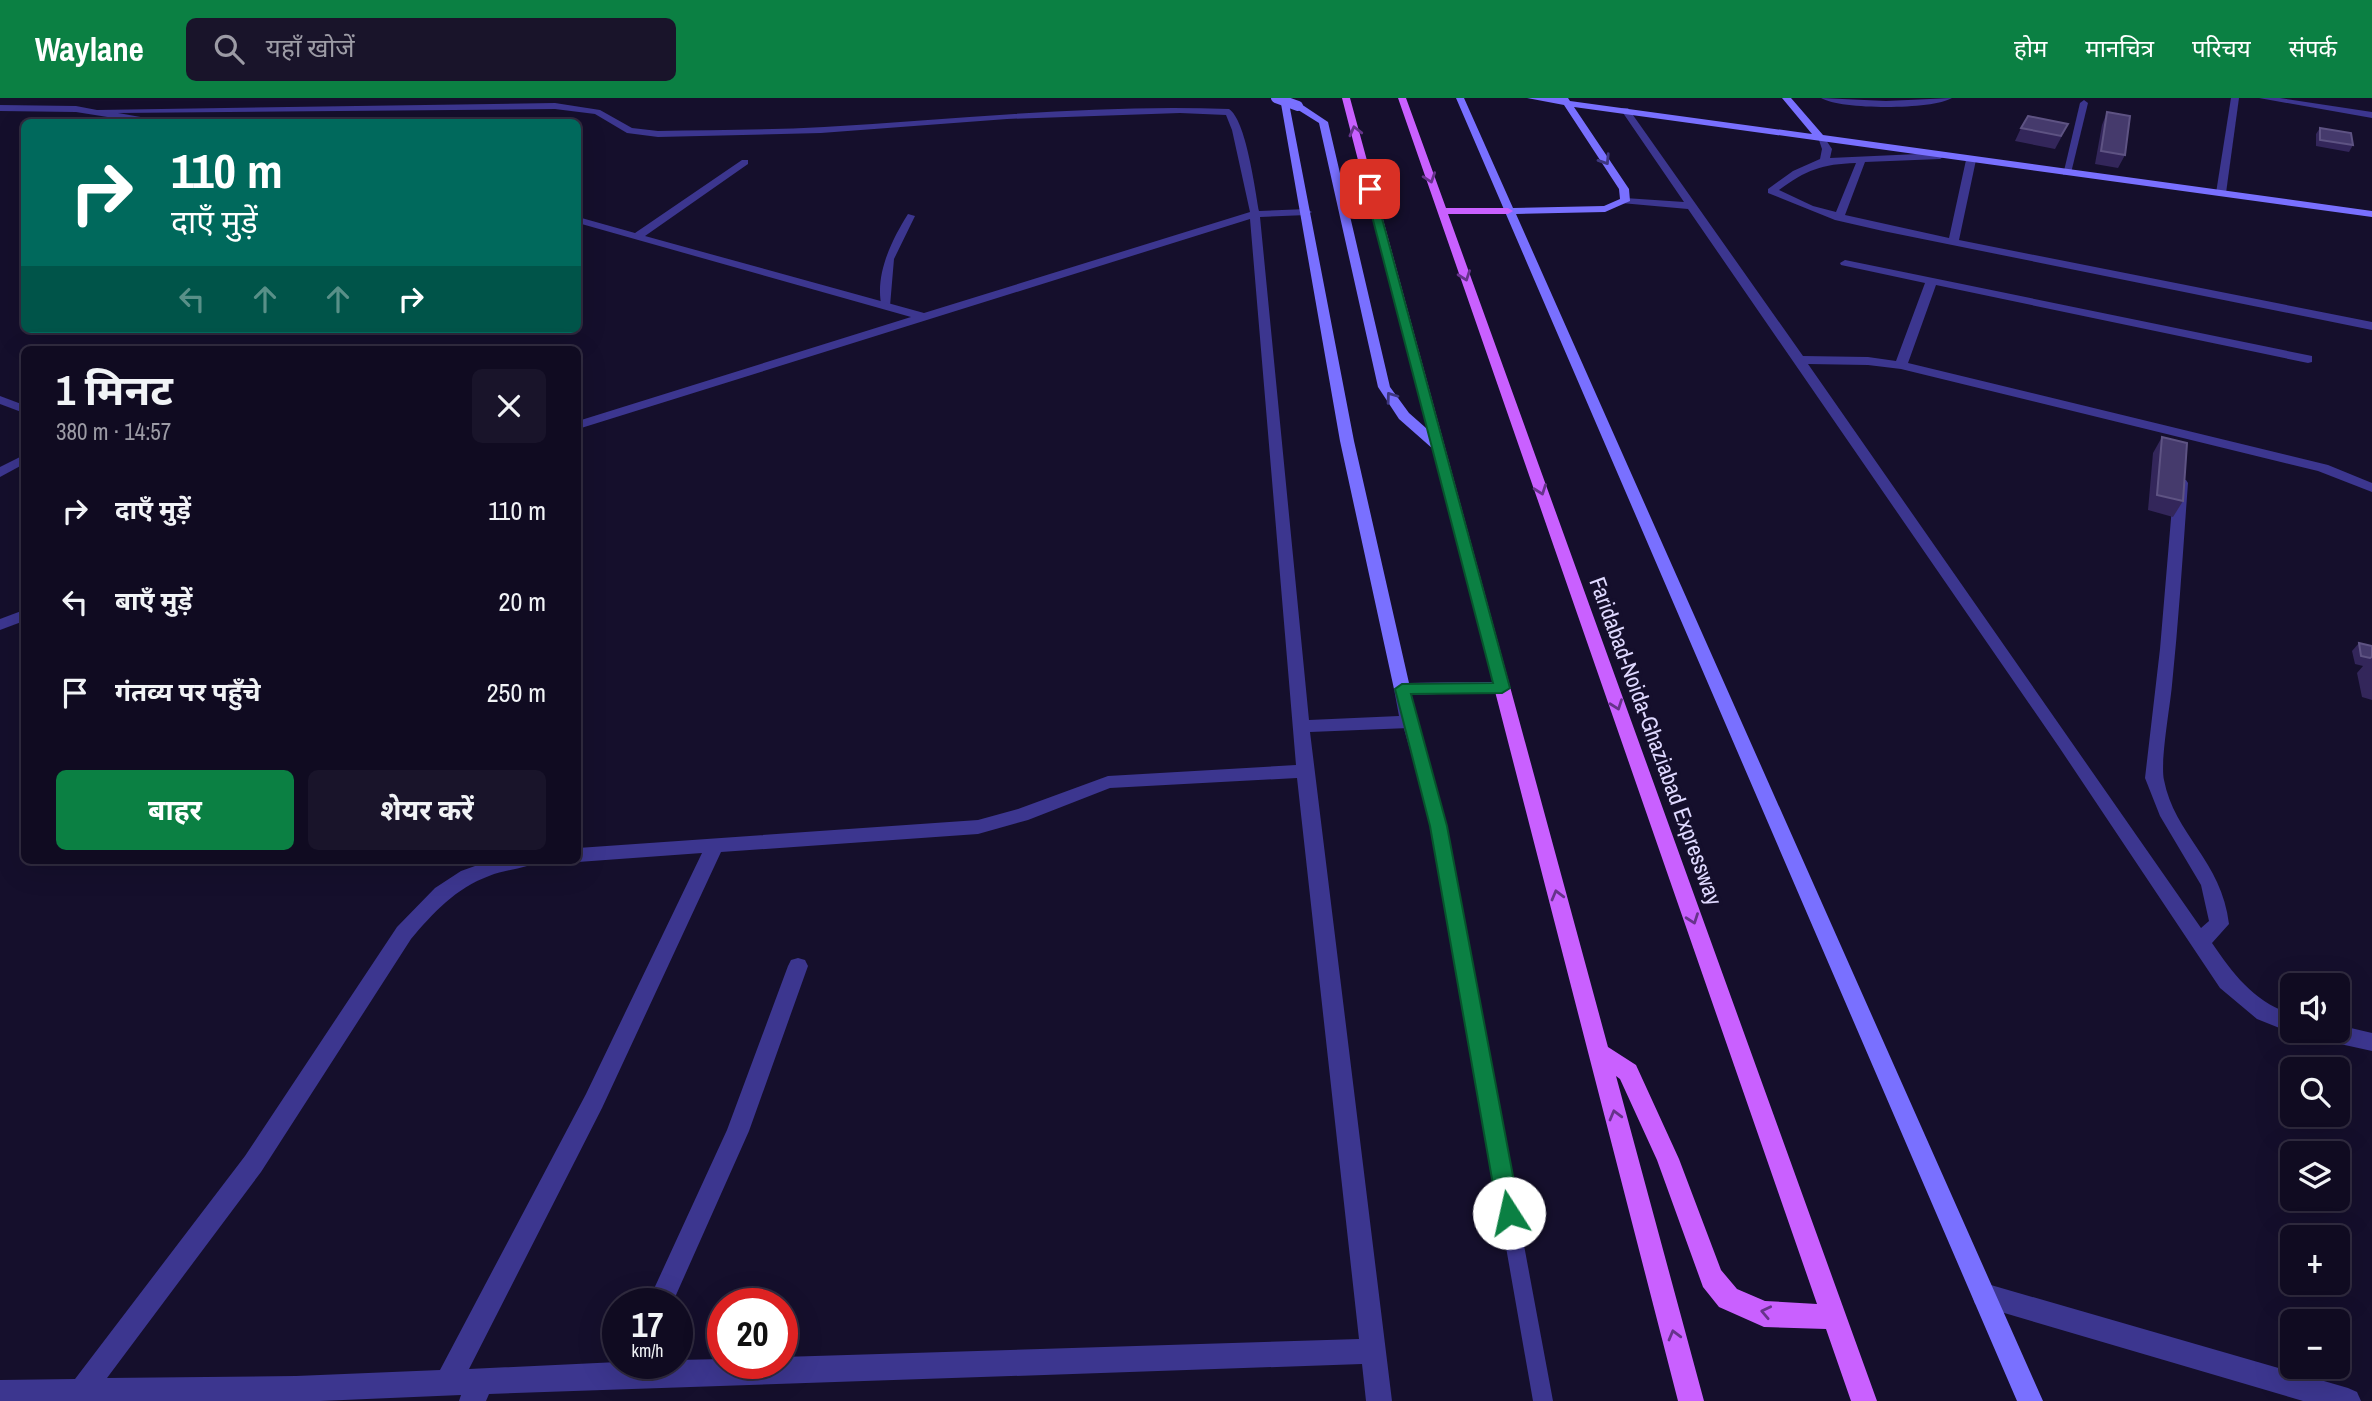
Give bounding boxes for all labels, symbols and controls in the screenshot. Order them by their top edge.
search box [186,18,676,81]
text: Waylane [35,27,144,71]
icon: search [210,30,248,68]
text: यहाँ खोजें [266,30,355,65]
text: होम [2014,32,2047,64]
text: मानचित्र [2085,32,2154,64]
text: परिचय [2192,32,2251,64]
text: संपर्क [2289,32,2337,64]
one-way arrow [1349,125,1363,137]
text: 110 m [171,137,283,203]
icon: right [56,147,147,238]
one-way arrow [1596,152,1609,165]
pin [1340,159,1400,219]
icon: arrive [1351,170,1389,208]
one-way arrow [1422,171,1436,183]
text: दाएँ मुड़ें [171,200,258,243]
one-way arrow [1457,269,1471,281]
icon: left [173,280,211,318]
icon: ahead [246,280,284,318]
icon: ahead [319,280,357,318]
icon: right [392,280,430,318]
text: 1 मिनट [56,362,173,418]
button: close [472,369,546,443]
one-way arrow [1387,392,1399,405]
text: 380 m · 14:57 [56,416,171,447]
one-way arrow [1533,484,1547,496]
icon: right [56,492,94,530]
text: दाएँ मुड़ें [115,492,191,527]
text: 110 m [488,493,546,528]
street label: Faridabad-Noida-Ghaziabad Expressway [1583,572,1731,910]
icon: left [56,583,94,621]
text: बाएँ मुड़ें [115,583,192,618]
text: 20 m [499,584,546,619]
icon: arrive [56,674,94,712]
text: गंतव्य पर पहुँचे [115,674,261,709]
text: 250 m [487,675,546,710]
one-way arrow [1609,698,1623,710]
button: बाहर [56,770,294,850]
button: शेयर करें [308,770,546,850]
one-way arrow [1551,889,1565,901]
one-way arrow [1685,912,1699,925]
map controls [2280,973,2350,1379]
button: sound [2280,973,2350,1043]
button: search [2280,1057,2350,1127]
one-way arrow [1609,1109,1623,1121]
button: layers [2280,1141,2350,1211]
position arrow [1472,1176,1546,1250]
button: + [2280,1225,2350,1295]
speed limit sign: 20 [707,1288,798,1379]
text: 17 [632,1301,663,1348]
one-way arrow [1760,1306,1772,1321]
button: − [2280,1309,2350,1379]
one-way arrow [1667,1329,1682,1341]
text: km/h [632,1338,664,1363]

